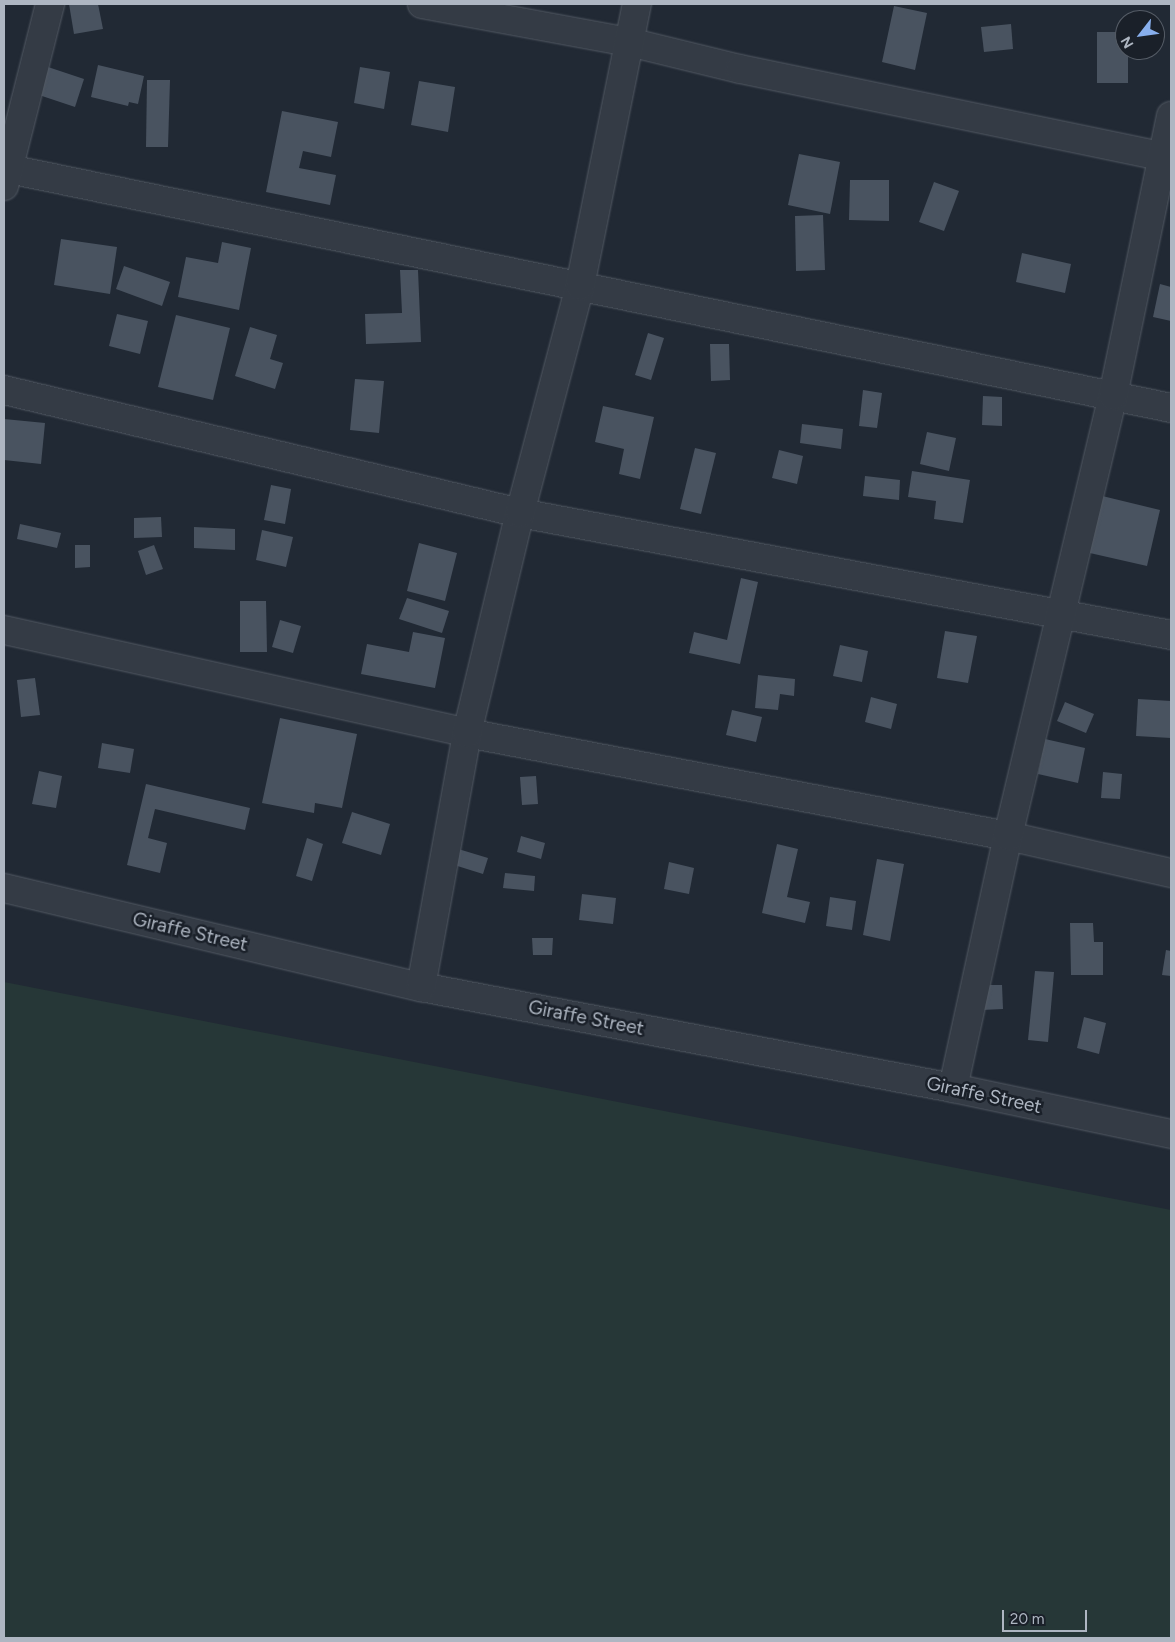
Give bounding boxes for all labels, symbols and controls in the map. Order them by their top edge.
north arrow [1115,10,1165,60]
text: N [1117,33,1138,51]
street label: Giraffe Street [130,908,250,956]
street label: Giraffe Street [526,996,646,1040]
street label: Giraffe Street [924,1072,1044,1118]
scale bar [1005,1600,1090,1632]
text: 20 m [1010,1610,1044,1628]

